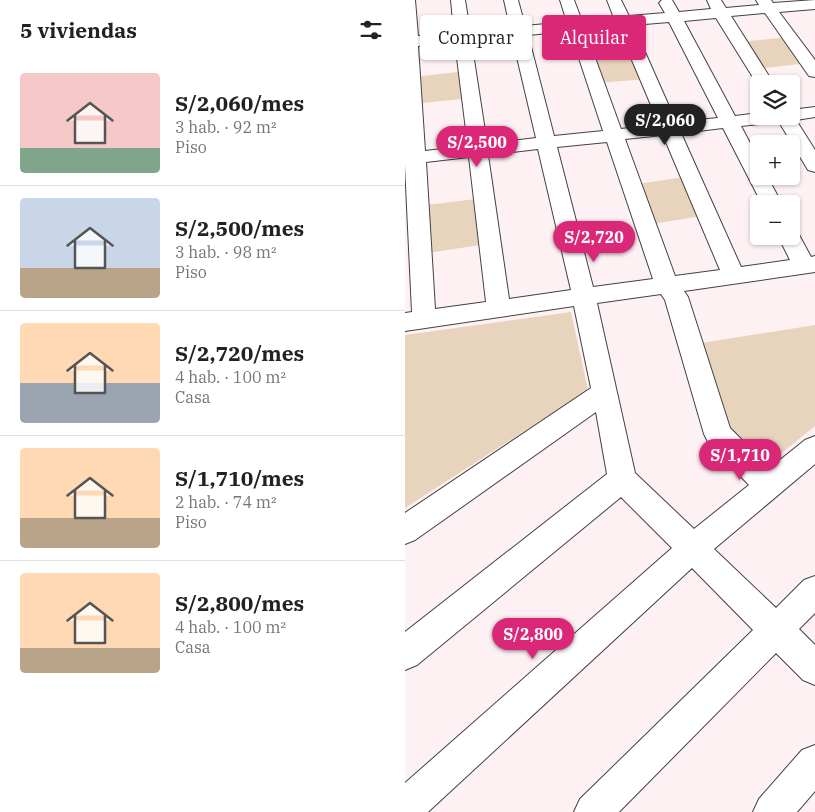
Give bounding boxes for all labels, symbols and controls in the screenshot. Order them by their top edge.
chip: Comprar [420,15,532,60]
chip: Alquilar [542,15,646,60]
text: 5 viviendas [20,16,137,44]
icon: filters [357,16,385,44]
map controls [750,75,800,245]
button: layers [750,75,800,125]
text: S/2,060/mes [175,89,304,117]
icon: home [60,93,120,153]
pin: S/2,060 [619,104,711,146]
text: S/2,060 [635,110,695,130]
text: 3 hab. · 92 m² [175,117,277,137]
pin: S/2,500 [431,126,523,168]
text: S/2,500 [447,132,507,152]
button: + [750,135,800,185]
text: Piso [175,137,207,157]
button: − [750,195,800,245]
text: S/2,500/mes [175,214,304,242]
icon: home [60,218,120,278]
pin: S/2,720 [548,220,640,263]
text: S/2,720 [564,227,624,247]
text: 3 hab. · 98 m² [175,242,277,262]
text: Piso [175,262,207,282]
text: S/2,720/mes [175,339,304,367]
icon: home [60,343,120,403]
text: 4 hab. · 100 m² [175,367,286,387]
text: Casa [175,387,211,407]
pin: S/1,710 [694,438,786,481]
text: S/1,710 [710,445,770,465]
text: S/1,710/mes [175,464,304,492]
icon: home [60,468,120,528]
text: 2 hab. · 74 m² [175,492,277,512]
text: Piso [175,512,207,532]
text: S/2,800/mes [175,589,304,617]
icon: home [60,593,120,653]
text: 4 hab. · 100 m² [175,617,286,637]
pin: S/2,800 [487,618,579,660]
text: S/2,800 [503,624,563,644]
text: Casa [175,637,211,657]

